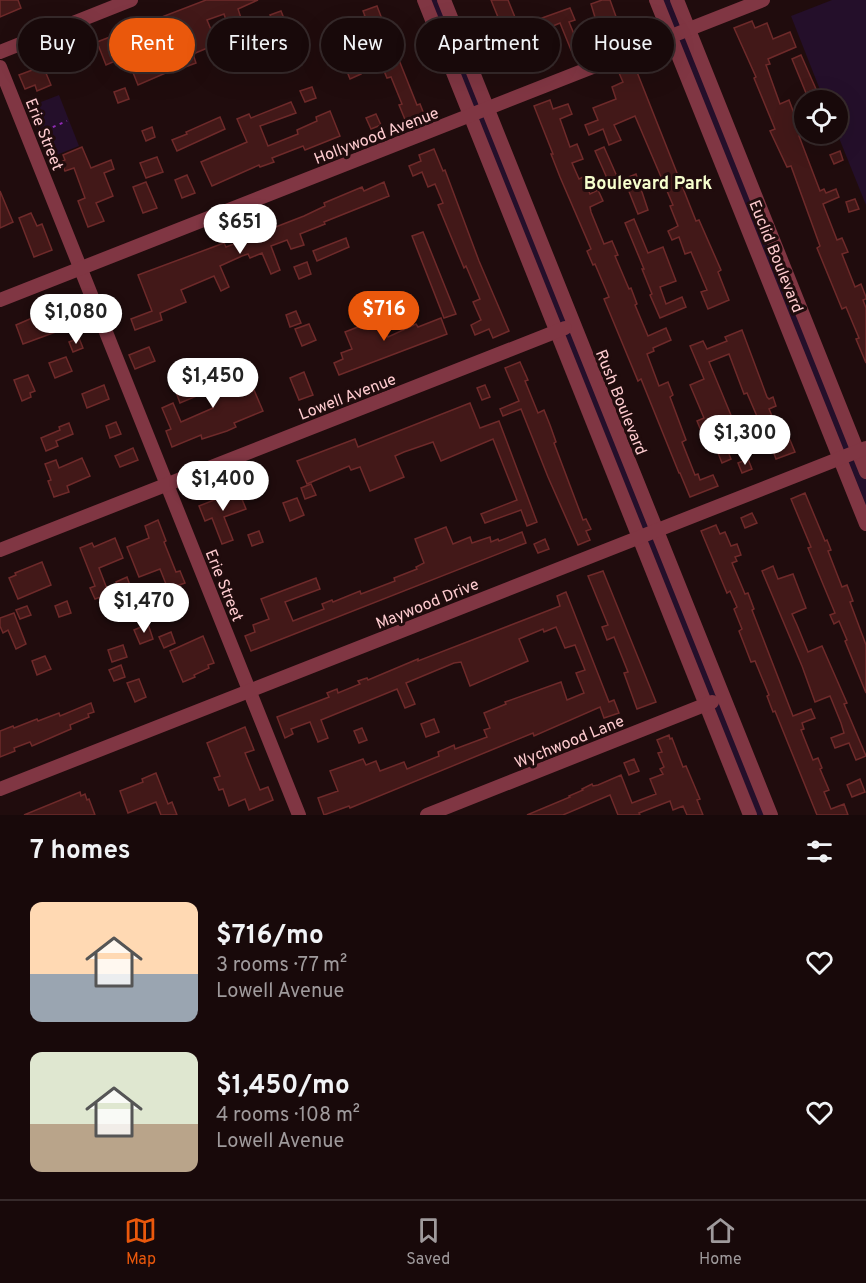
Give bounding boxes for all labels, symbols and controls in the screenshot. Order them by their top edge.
chip: Buy [18,18,97,72]
chip: Rent [109,18,195,72]
chip: Filters [207,18,309,72]
chip: New [321,18,404,72]
chip: Apartment [416,18,560,72]
chip: House [572,18,674,72]
map controls [794,90,848,144]
button: locate [794,90,848,144]
street label: Erie Street [20,96,67,174]
street label: Hollywood Avenue [311,104,442,170]
district label: Boulevard Park [584,173,712,196]
street label: Euclid Boulevard [743,197,807,316]
pin: $651 [204,204,276,255]
text: $651 [218,210,262,236]
pin: $716 [348,291,420,342]
pin: $1,080 [27,294,125,345]
text: $716 [362,297,406,323]
text: $1,080 [44,300,108,326]
street label: Rush Boulevard [590,347,650,458]
pin: $1,450 [164,358,262,409]
text: $1,450 [181,364,245,390]
street label: Lowell Avenue [296,370,399,426]
pin: $1,300 [696,415,794,466]
text: $1,300 [713,421,777,447]
pin: $1,400 [174,461,272,512]
text: $1,400 [191,467,255,493]
street label: Erie Street [200,547,247,625]
street label: Maywood Drive [373,575,482,635]
pin: $1,470 [95,583,193,634]
text: $1,470 [113,589,175,615]
street label: Wychwood Lane [512,712,627,774]
text: 7 homes [30,835,130,868]
icon: filters [803,835,836,868]
text: $716/mo [216,920,324,953]
icon: home [78,926,150,998]
icon: heart [803,946,836,979]
text: 3 rooms · 77 m² [216,953,347,979]
text: Lowell Avenue [216,979,344,1005]
text: $1,450/mo [216,1070,350,1103]
icon: home [78,1076,150,1148]
icon: heart [803,1096,836,1129]
text: 4 rooms · 108 m² [216,1103,360,1129]
text: Lowell Avenue [216,1129,344,1155]
tab: Map [124,1214,157,1270]
tab: Saved [406,1214,450,1270]
tab: Home [699,1214,742,1270]

